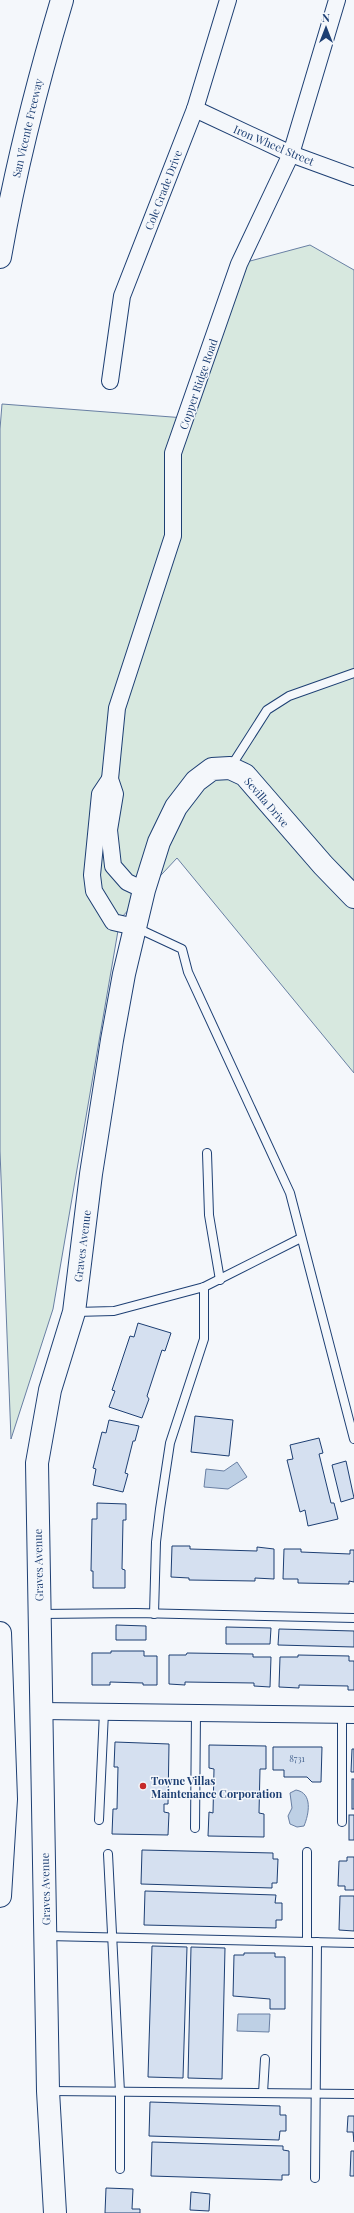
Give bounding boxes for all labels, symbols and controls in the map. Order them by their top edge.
north arrow [306,8,346,48]
text: N [322,10,330,25]
street label: San Vicente Freeway [8,77,46,179]
street label: Iron Wheel Street [231,121,317,169]
street label: Cole Grade Drive [141,147,185,232]
street label: Copper Ridge Road [175,336,221,431]
street label: Sevilla Drive [241,774,293,830]
street label: Graves Avenue [70,1209,94,1283]
street label: Graves Avenue [30,1528,46,1601]
house number: 8731 [289,1752,306,1764]
place label: Towne Villas Maintenance Corporation [151,1773,282,1801]
marker: Towne Villas Maintenance Corporation [138,1781,148,1791]
street label: Graves Avenue [37,1852,53,1925]

